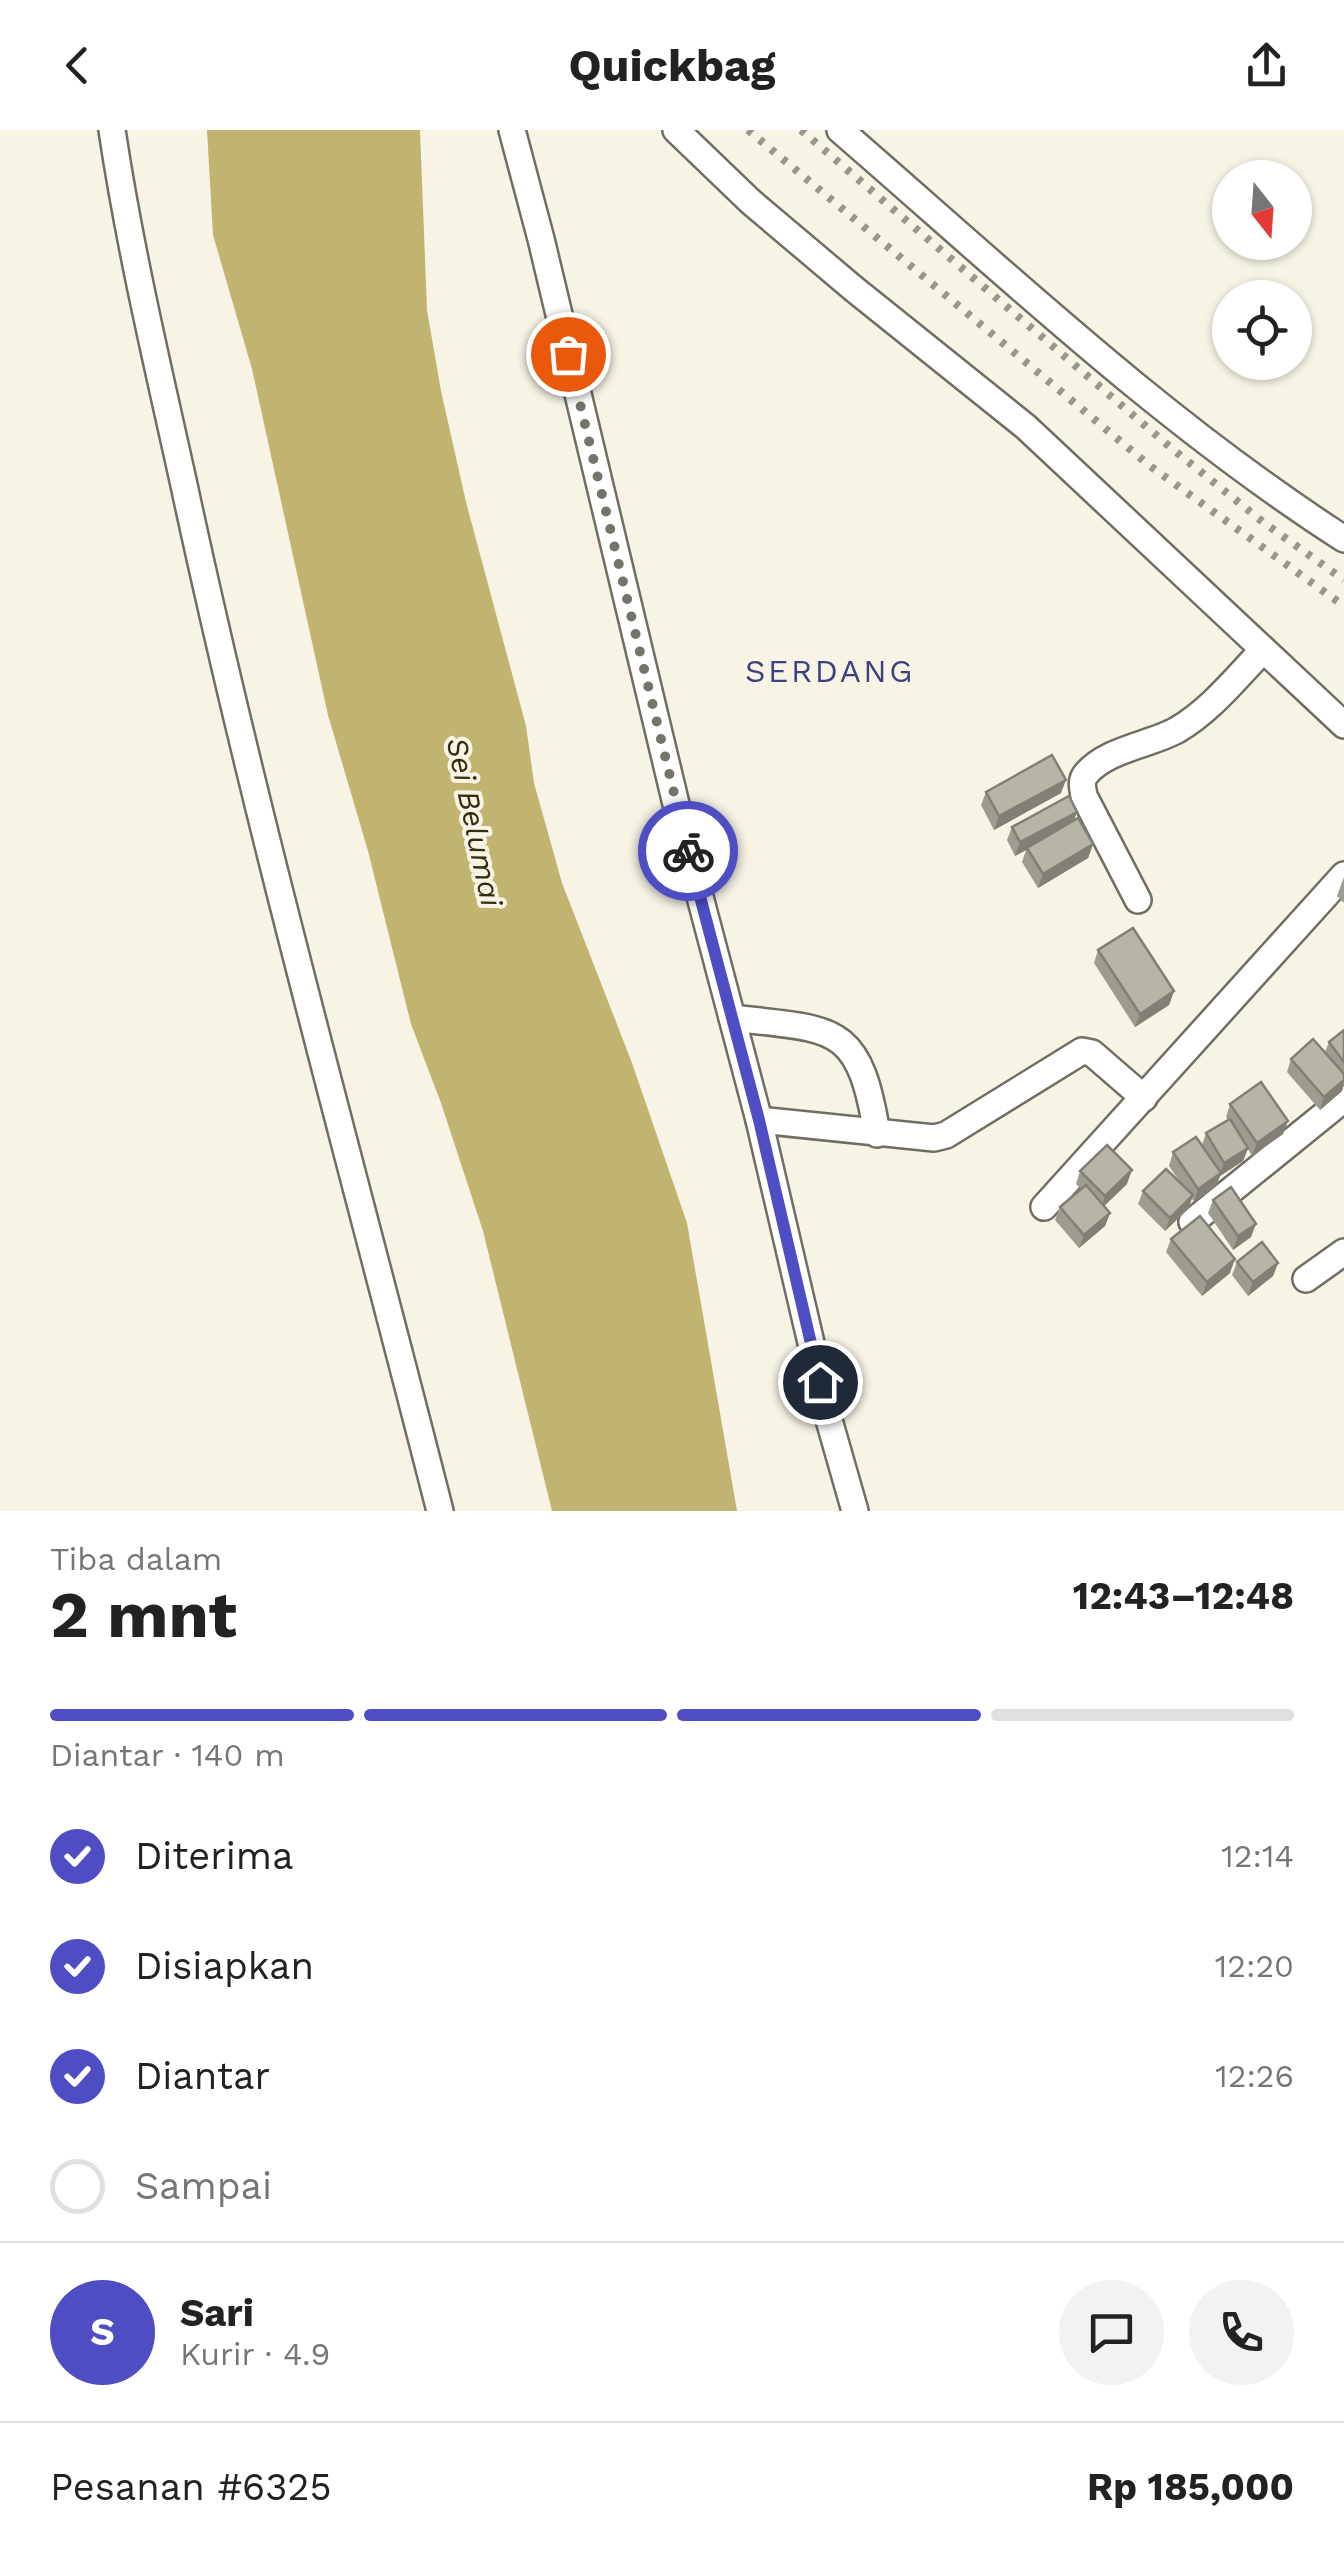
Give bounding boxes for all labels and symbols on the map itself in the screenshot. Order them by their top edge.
north arrow [1212,160,1312,260]
pin [526,312,611,397]
district label: SERDANG [745,652,915,690]
water label: Sei Belumai [440,734,510,911]
courier [638,801,738,901]
pin [778,1340,863,1425]

